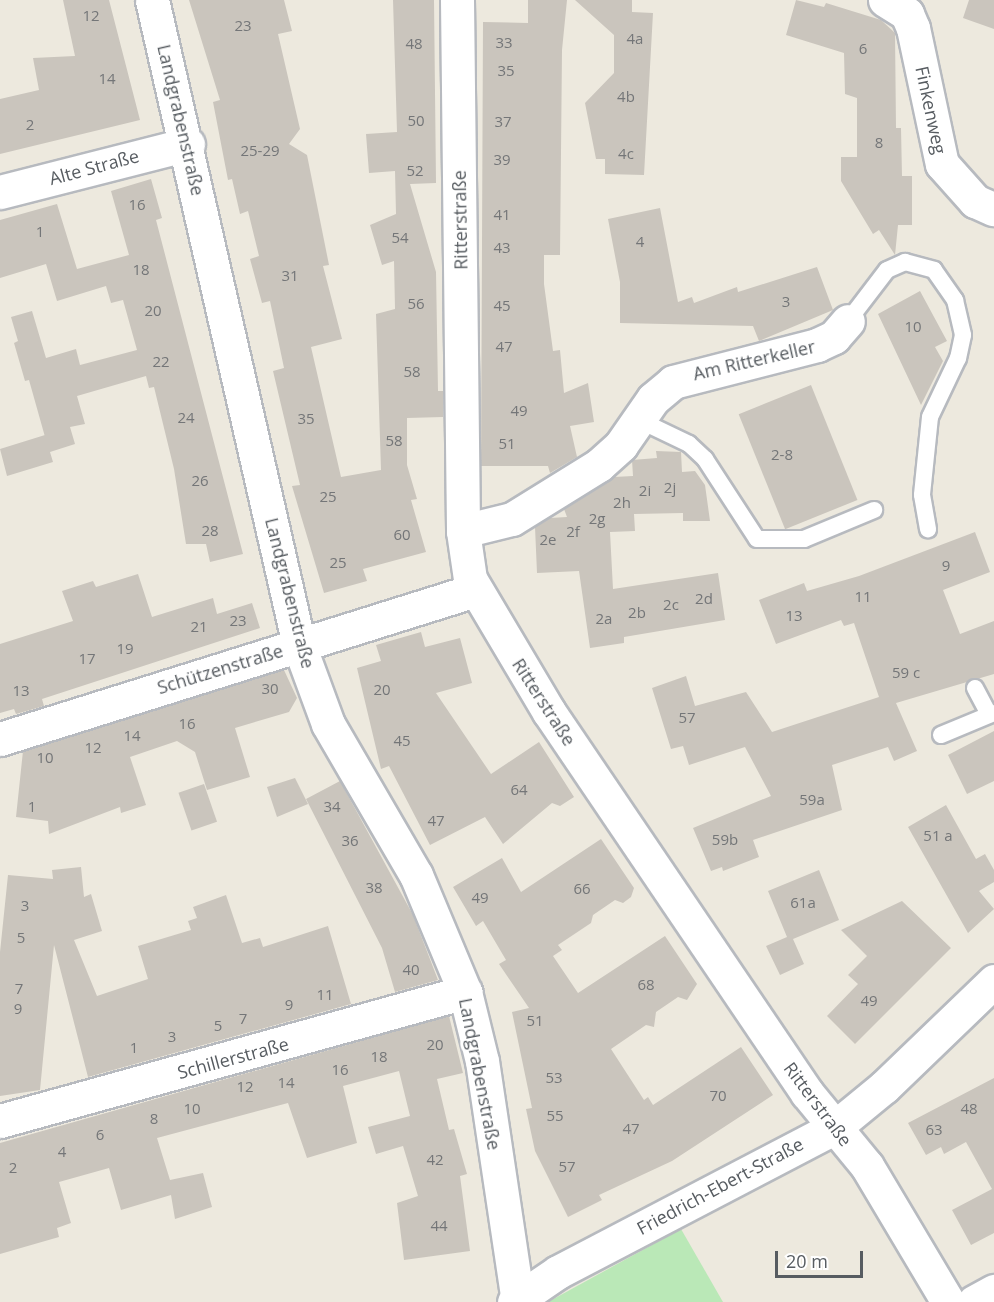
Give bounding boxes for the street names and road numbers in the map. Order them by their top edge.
street label: Landgrabenstraße [153,42,209,198]
street label: Finkenweg [911,64,951,156]
street label: Alte Straße [47,145,141,189]
street label: Ritterstraße [448,170,472,270]
street label: Am Ritterkeller [691,335,817,385]
street label: Landgrabenstraße [261,515,319,671]
street label: Schützenstraße [155,640,285,698]
street label: Ritterstraße [508,654,580,750]
street label: Landgrabenstraße [455,996,505,1152]
street label: Schillerstraße [175,1033,291,1083]
street label: Ritterstraße [779,1058,857,1150]
street label: Friedrich-Ebert-Straße [633,1133,807,1239]

